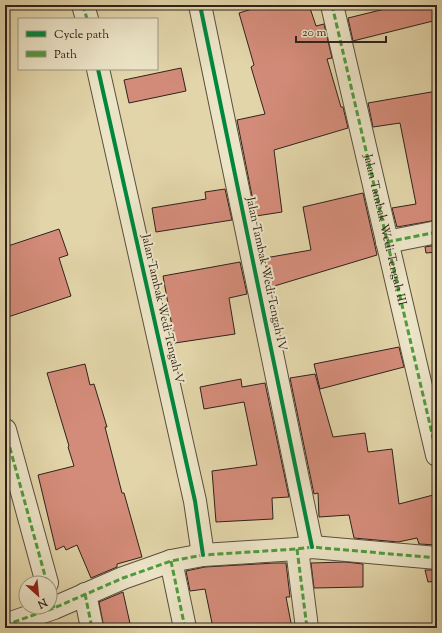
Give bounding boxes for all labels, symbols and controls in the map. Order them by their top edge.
legend [18,18,158,70]
scale bar [296,18,386,44]
text: 20 m [302,24,327,42]
text: Cycle path [54,26,109,44]
text: Path [54,46,77,64]
street label: Jalan Tambak Wedi Tengah III [358,152,411,307]
street label: Jalan Tambak Wedi Tengah IV [241,195,291,353]
street label: Jalan Tambak Wedi Tengah V [136,232,188,386]
north arrow [18,575,58,615]
text: N [34,593,51,612]

